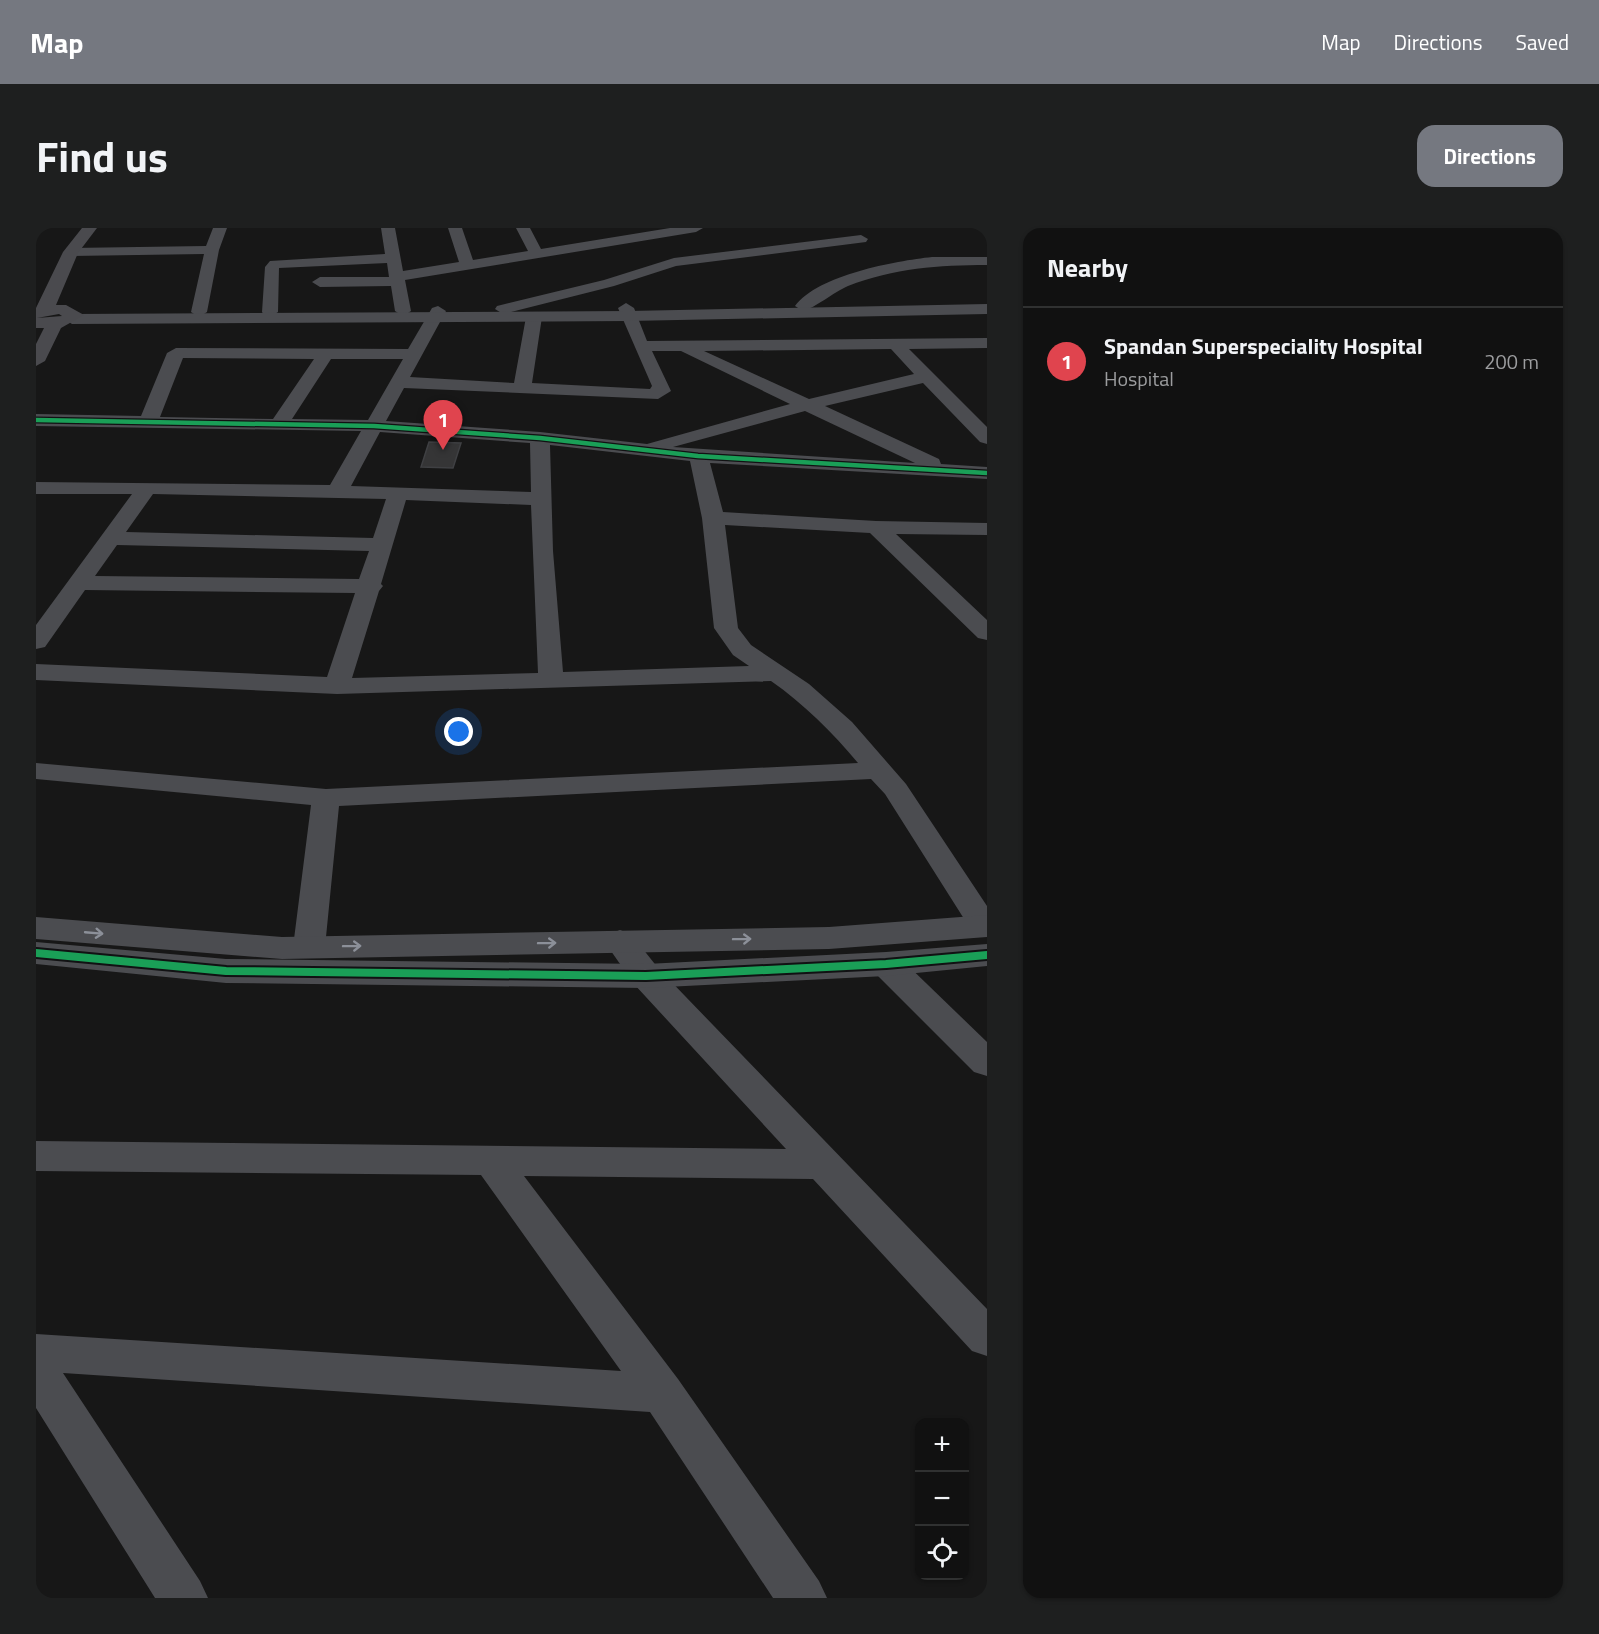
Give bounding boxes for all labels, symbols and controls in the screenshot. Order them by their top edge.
text: Map [30,21,84,64]
text: Map [1321,26,1361,58]
text: Directions [1394,26,1483,58]
text: Saved [1516,26,1569,58]
text: Find us [36,124,168,188]
button: Directions [1417,125,1563,187]
text: Nearby [1047,248,1128,287]
text: Spandan Superspeciality Hospital [1104,329,1423,363]
text: 1 [1061,346,1072,377]
text: 200 m [1484,346,1539,377]
text: Hospital [1104,363,1174,394]
pin: 1 [424,400,462,450]
your location [444,717,473,746]
one-way arrow [84,927,104,938]
one-way arrow [731,933,751,945]
one-way arrow [536,937,556,948]
one-way arrow [341,940,361,952]
map controls [915,1418,969,1580]
button: + [915,1418,969,1472]
button: − [915,1472,969,1526]
button: locate [915,1526,969,1580]

